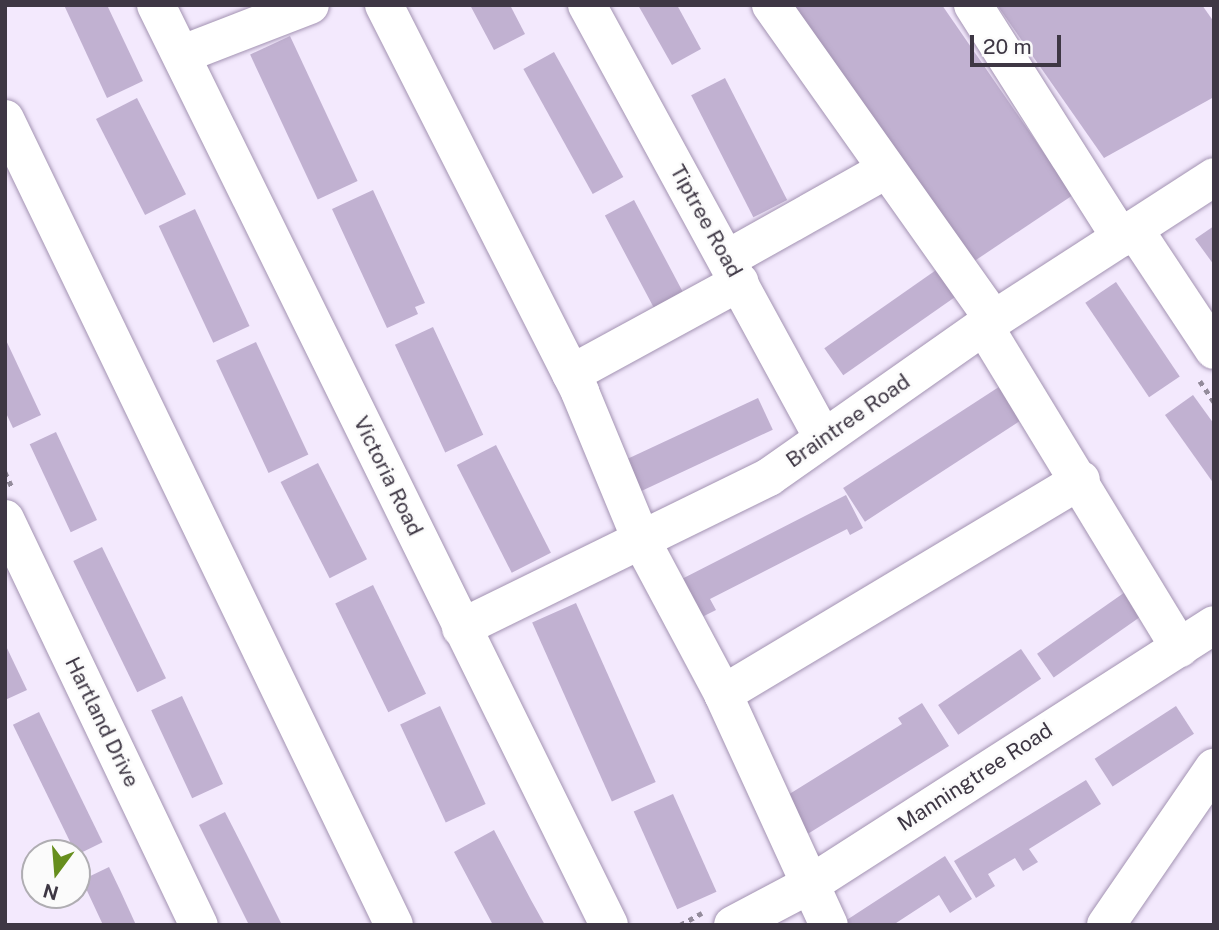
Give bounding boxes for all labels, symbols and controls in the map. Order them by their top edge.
scale bar [974,21,1065,65]
text: 20 m [983,34,1032,59]
street label: Tiptree Road [665,160,747,282]
street label: Braintree Road [781,369,915,473]
street label: Victoria Road [348,412,428,540]
street label: Hartland Drive [60,653,144,791]
street label: Manningtree Road [893,717,1057,837]
north arrow [21,839,91,909]
text: N [41,880,61,905]

